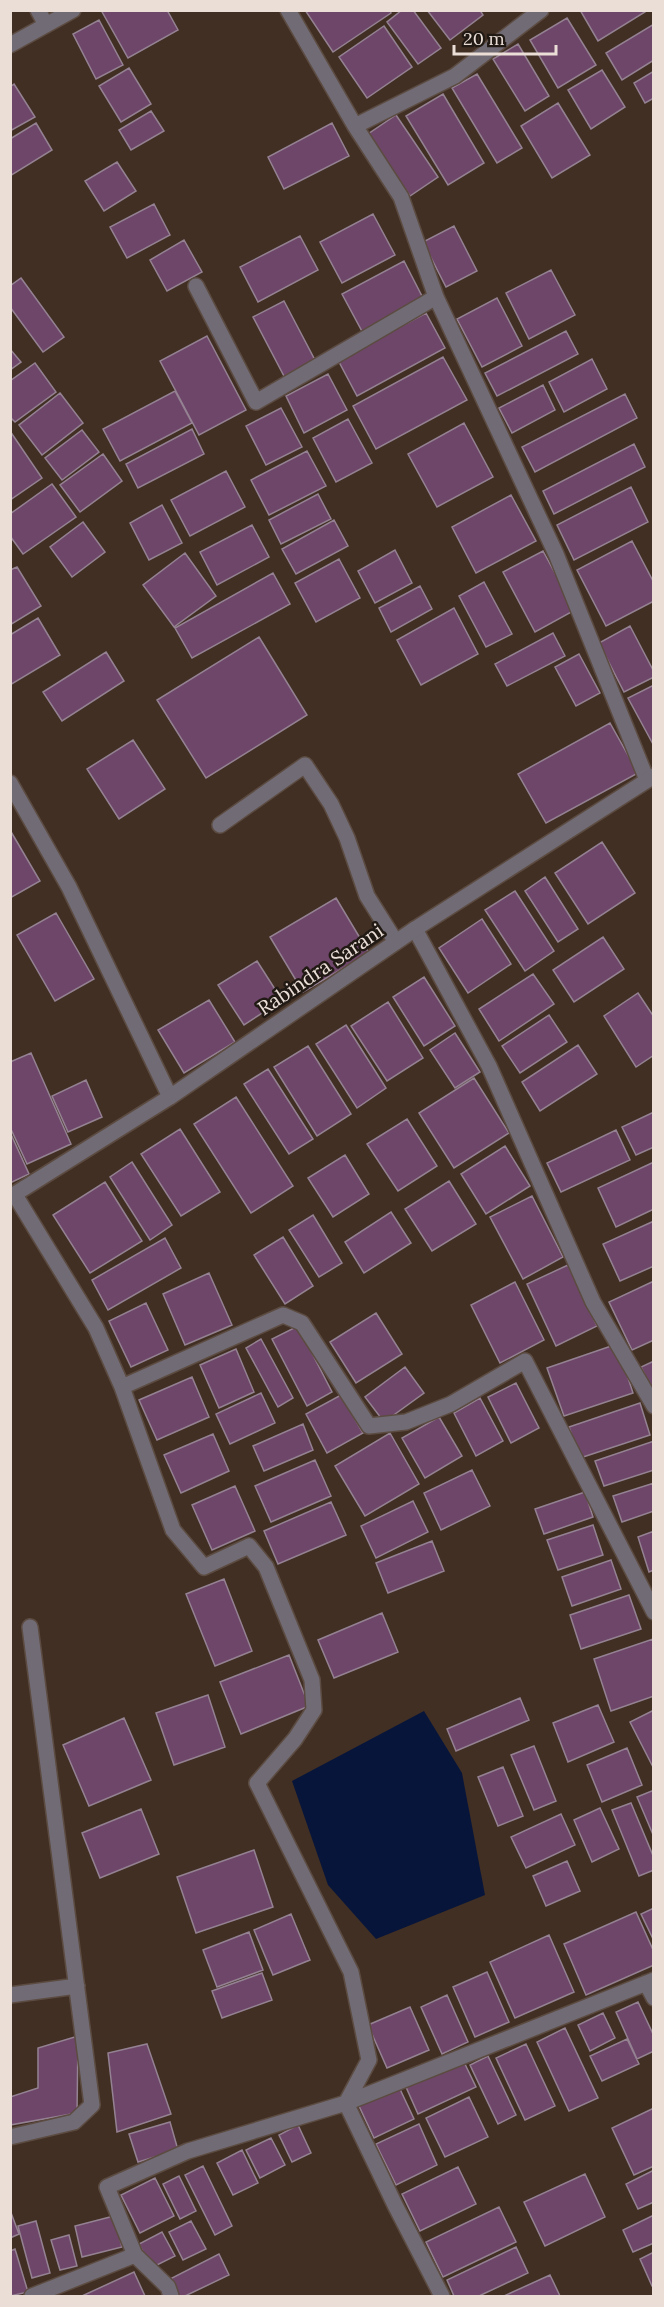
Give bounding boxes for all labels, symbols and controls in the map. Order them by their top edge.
scale bar [454,18,556,56]
text: 20 m [463,27,505,50]
street label: Rabindra Sarani [252,918,388,1020]

